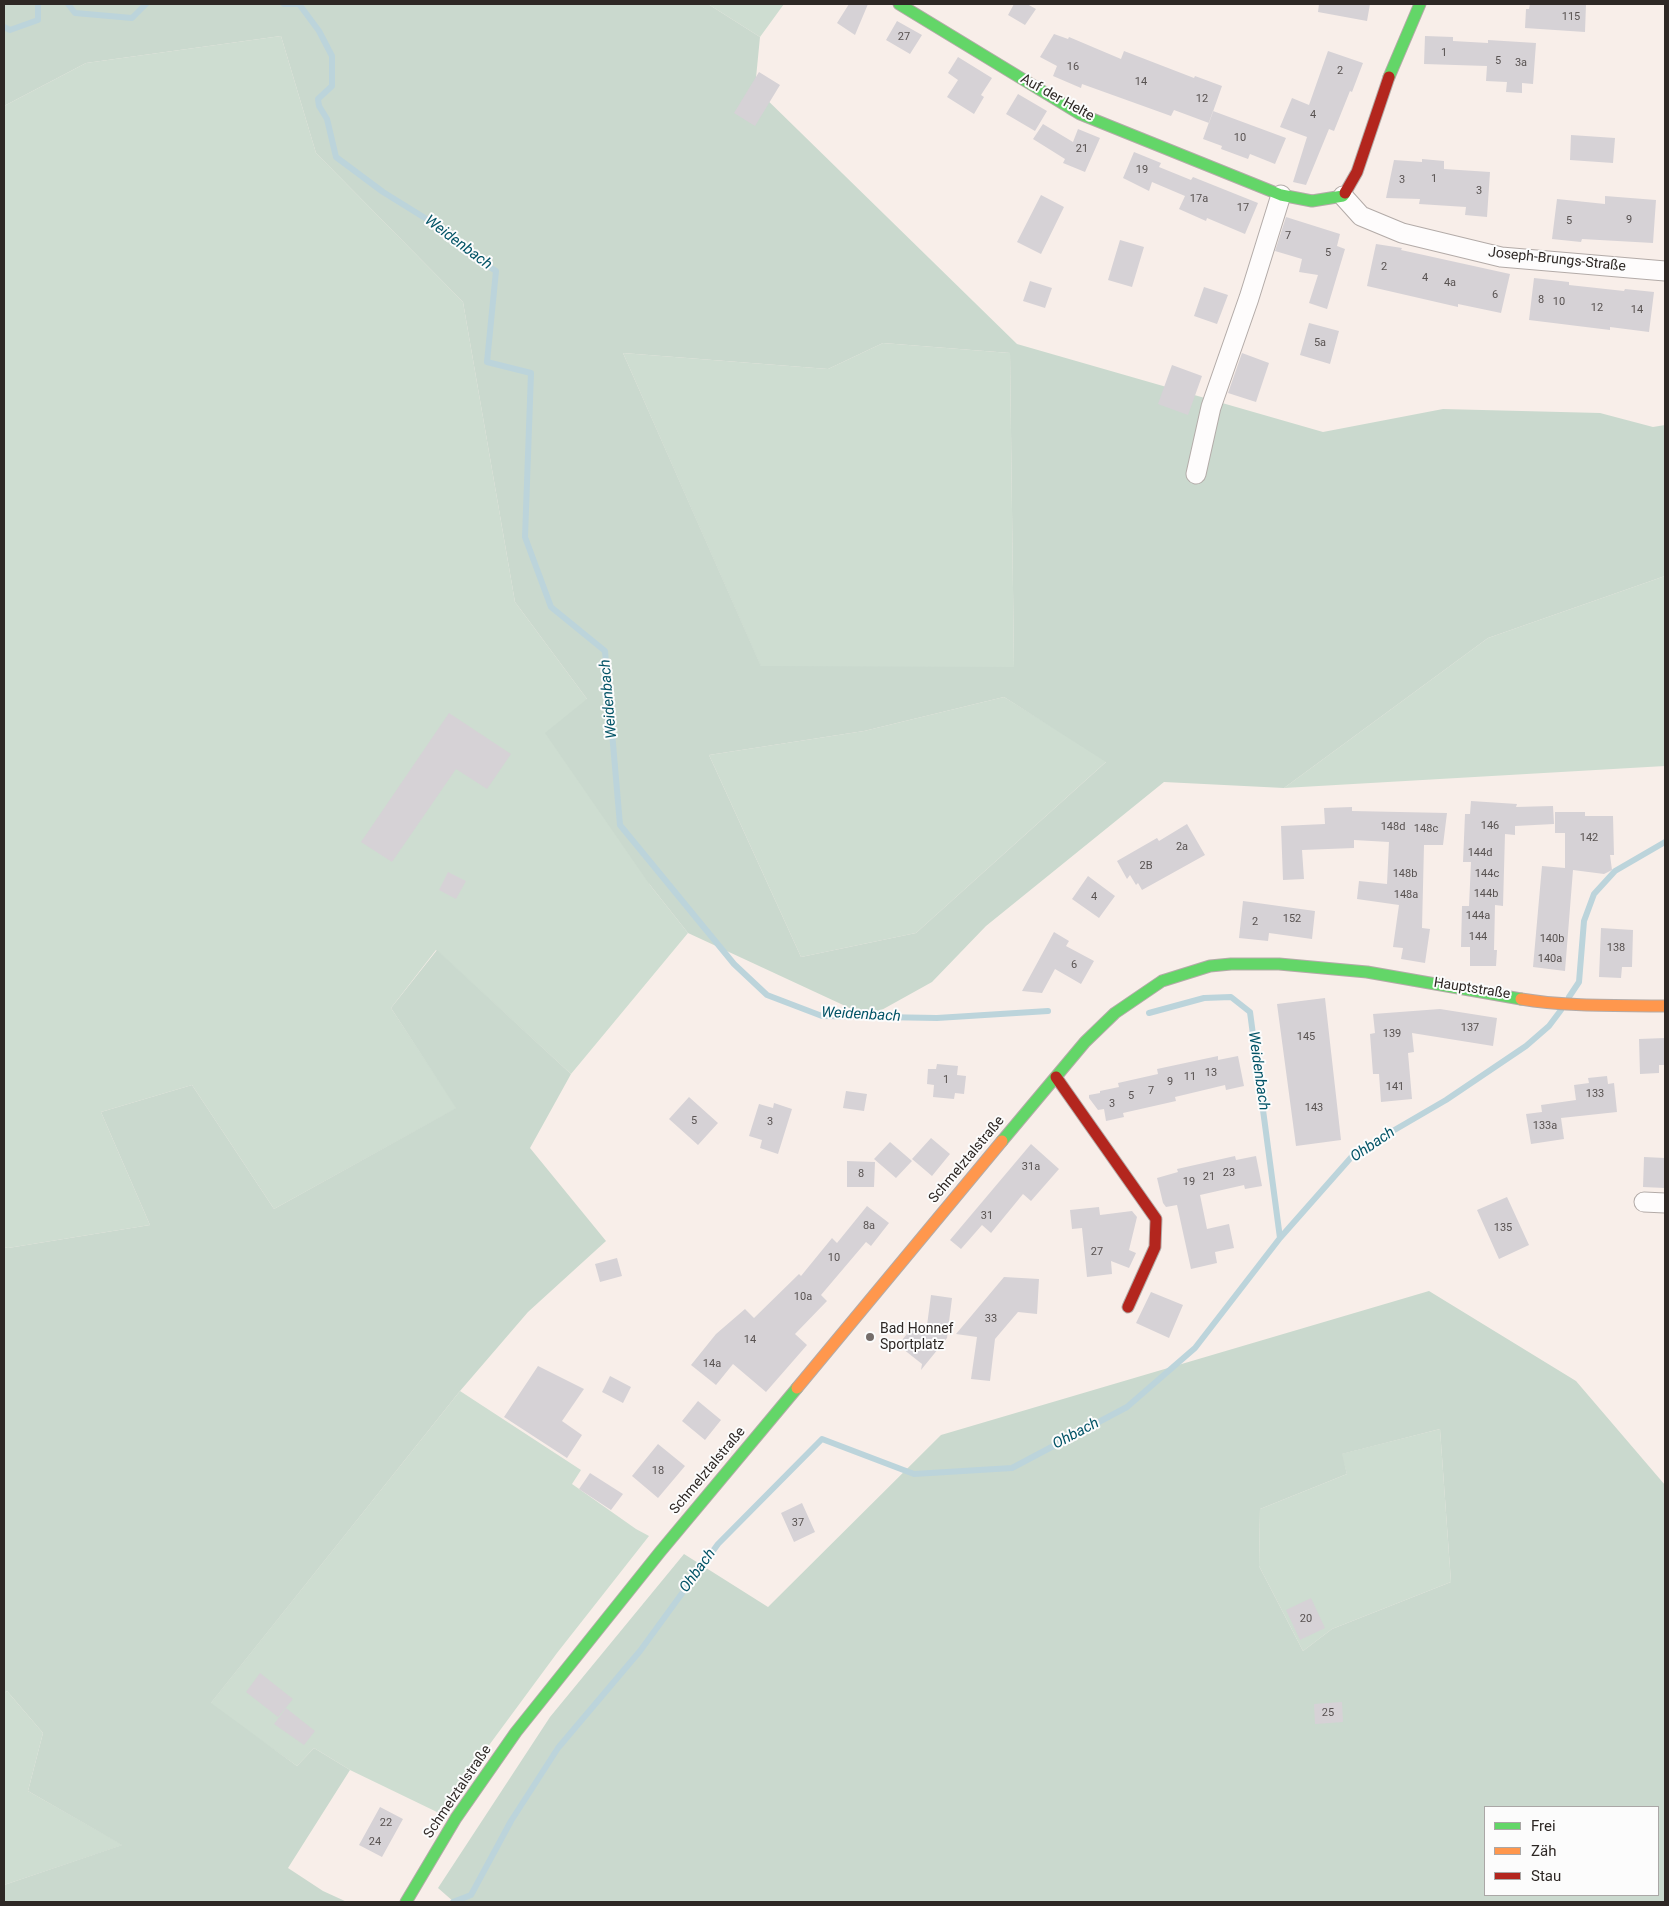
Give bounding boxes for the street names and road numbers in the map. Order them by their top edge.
street label: Auf der Helte [1017,71,1097,125]
street label: Joseph-Brungs-Straße [1487,244,1627,276]
street label: Hauptstraße [1432,975,1512,1003]
street label: Schmelztalstraße [926,1113,1008,1207]
street label: Schmelztalstraße [667,1424,749,1518]
street label: Schmelztalstraße [421,1742,495,1842]

